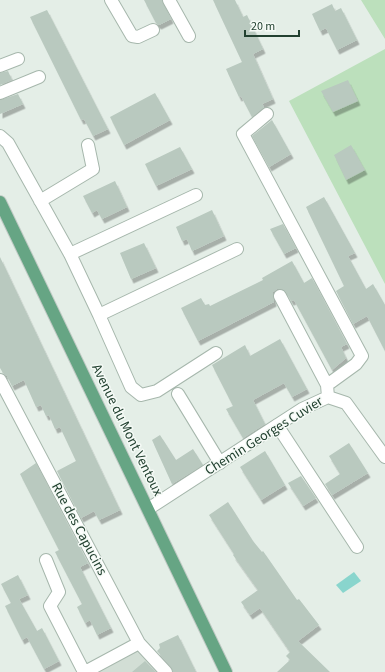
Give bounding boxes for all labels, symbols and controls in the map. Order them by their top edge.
scale bar [245,12,299,38]
text: 20 m [251,18,275,35]
street label: Avenue du Mont Ventoux [86,361,168,500]
street label: Chemin Georges Cuvier [201,391,327,480]
street label: Rue des Capucins [46,479,112,579]

